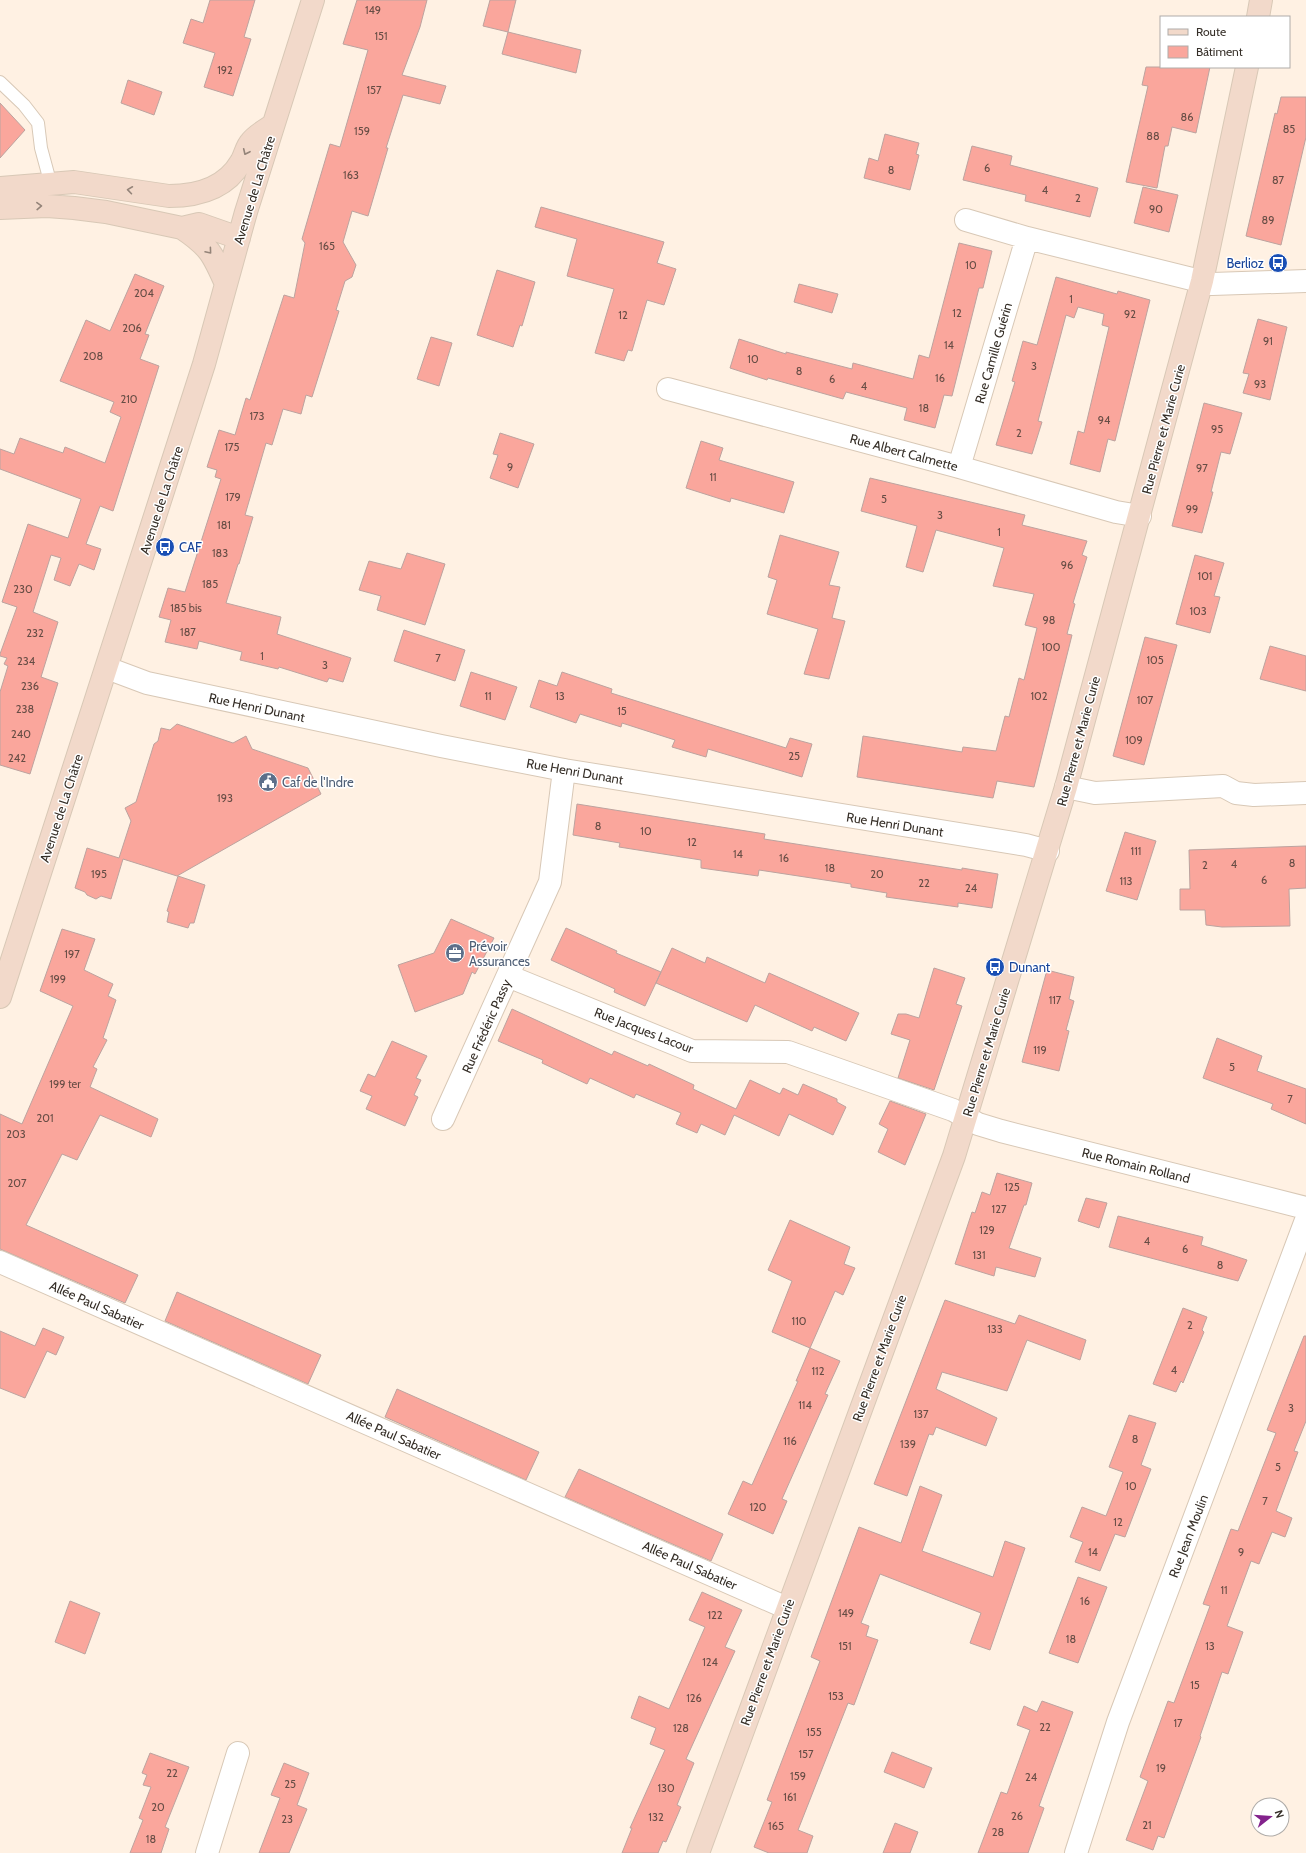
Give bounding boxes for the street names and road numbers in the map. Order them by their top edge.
street label: Avenue de La Châtre [230,133,278,246]
street label: Rue Camille Guérin [971,301,1015,405]
street label: Rue Pierre et Marie Curie [1138,362,1188,496]
street label: Rue Albert Calmette [848,430,960,474]
street label: Avenue de La Châtre [136,444,186,556]
street label: Rue Pierre et Marie Curie [1053,674,1103,808]
street label: Rue Henri Dunant [207,689,307,725]
street label: Avenue de La Châtre [36,752,86,864]
street label: Rue Henri Dunant [525,755,625,787]
street label: Rue Henri Dunant [845,808,945,840]
street label: Rue Frédéric Passy [458,976,514,1076]
street label: Rue Pierre et Marie Curie [959,985,1013,1118]
street label: Rue Jacques Lacour [592,1004,697,1057]
street label: Rue Romain Rolland [1080,1144,1192,1186]
street label: Allée Paul Sabatier [47,1277,147,1333]
street label: Rue Pierre et Marie Curie [849,1292,910,1424]
street label: Allée Paul Sabatier [344,1407,444,1463]
street label: Rue Jean Moulin [1165,1492,1211,1580]
street label: Allée Paul Sabatier [640,1537,740,1593]
street label: Rue Pierre et Marie Curie [737,1596,798,1728]

